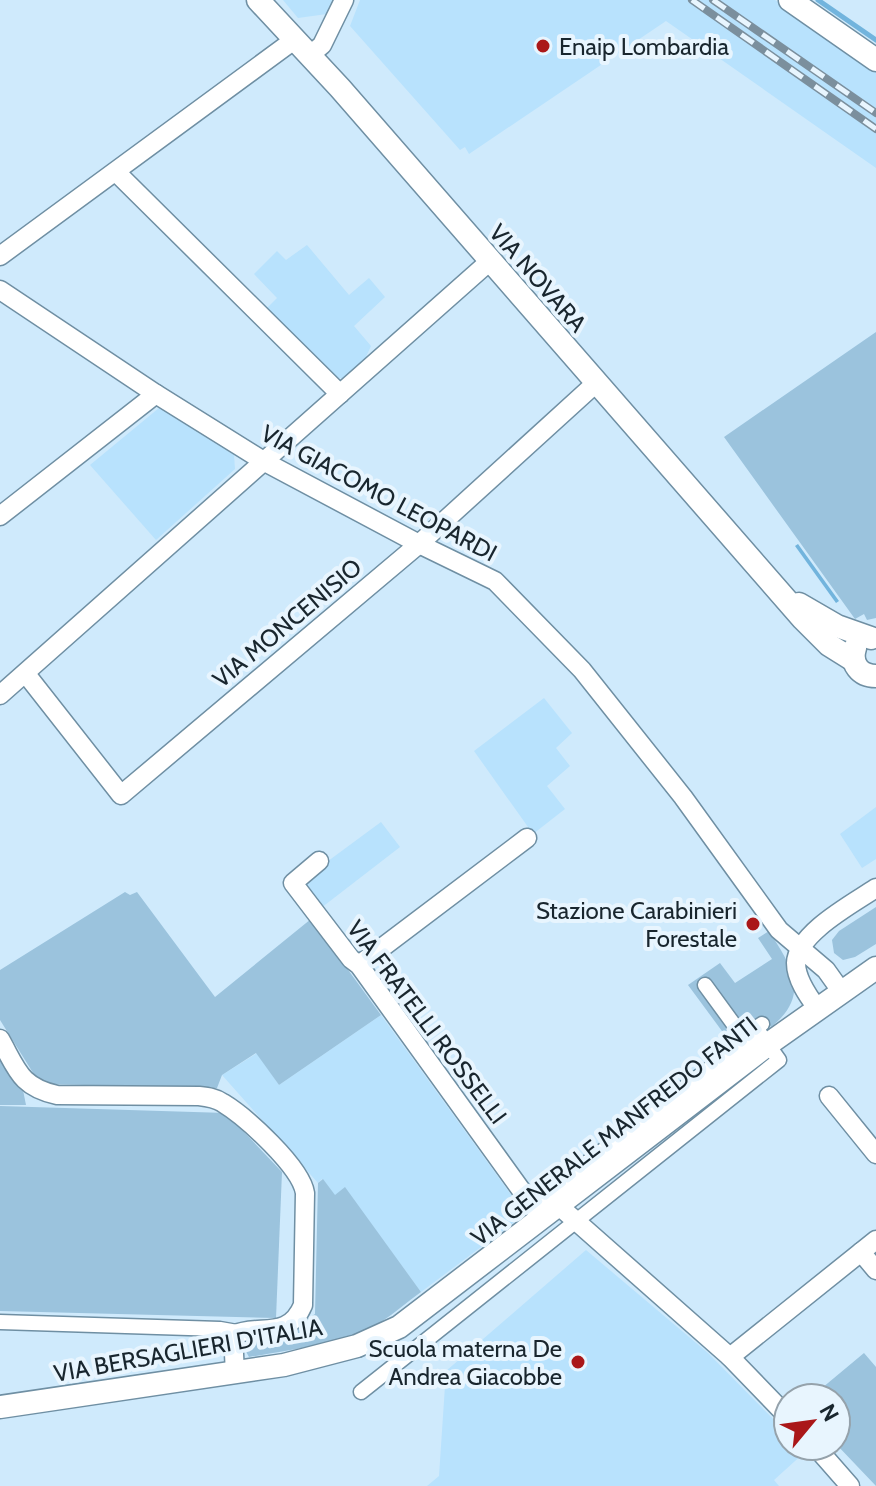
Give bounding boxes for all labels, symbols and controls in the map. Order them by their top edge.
place label: Enaip Lombardia [559,32,729,61]
marker: Enaip Lombardia [534,37,552,55]
street label: VIA NOVARA [483,218,593,338]
street label: VIA GIACOMO LEOPARDI [256,418,502,568]
street label: VIA MONCENISIO [207,552,367,694]
place label: Stazione Carabinieri Forestale [536,896,737,953]
street label: VIA FRATELLI ROSSELLI [341,914,513,1130]
marker: Stazione Carabinieri Forestale [744,915,762,933]
street label: VIA GENERALE MANFREDO FANTI [465,1010,763,1252]
street label: VIA BERSAGLIERI D'ITALIA [52,1312,325,1388]
place label: Scuola materna De Andrea Giacobbe [369,1334,562,1391]
marker: Scuola materna De Andrea Giacobbe [569,1353,587,1371]
north arrow [772,1382,852,1462]
text: N [813,1399,845,1426]

